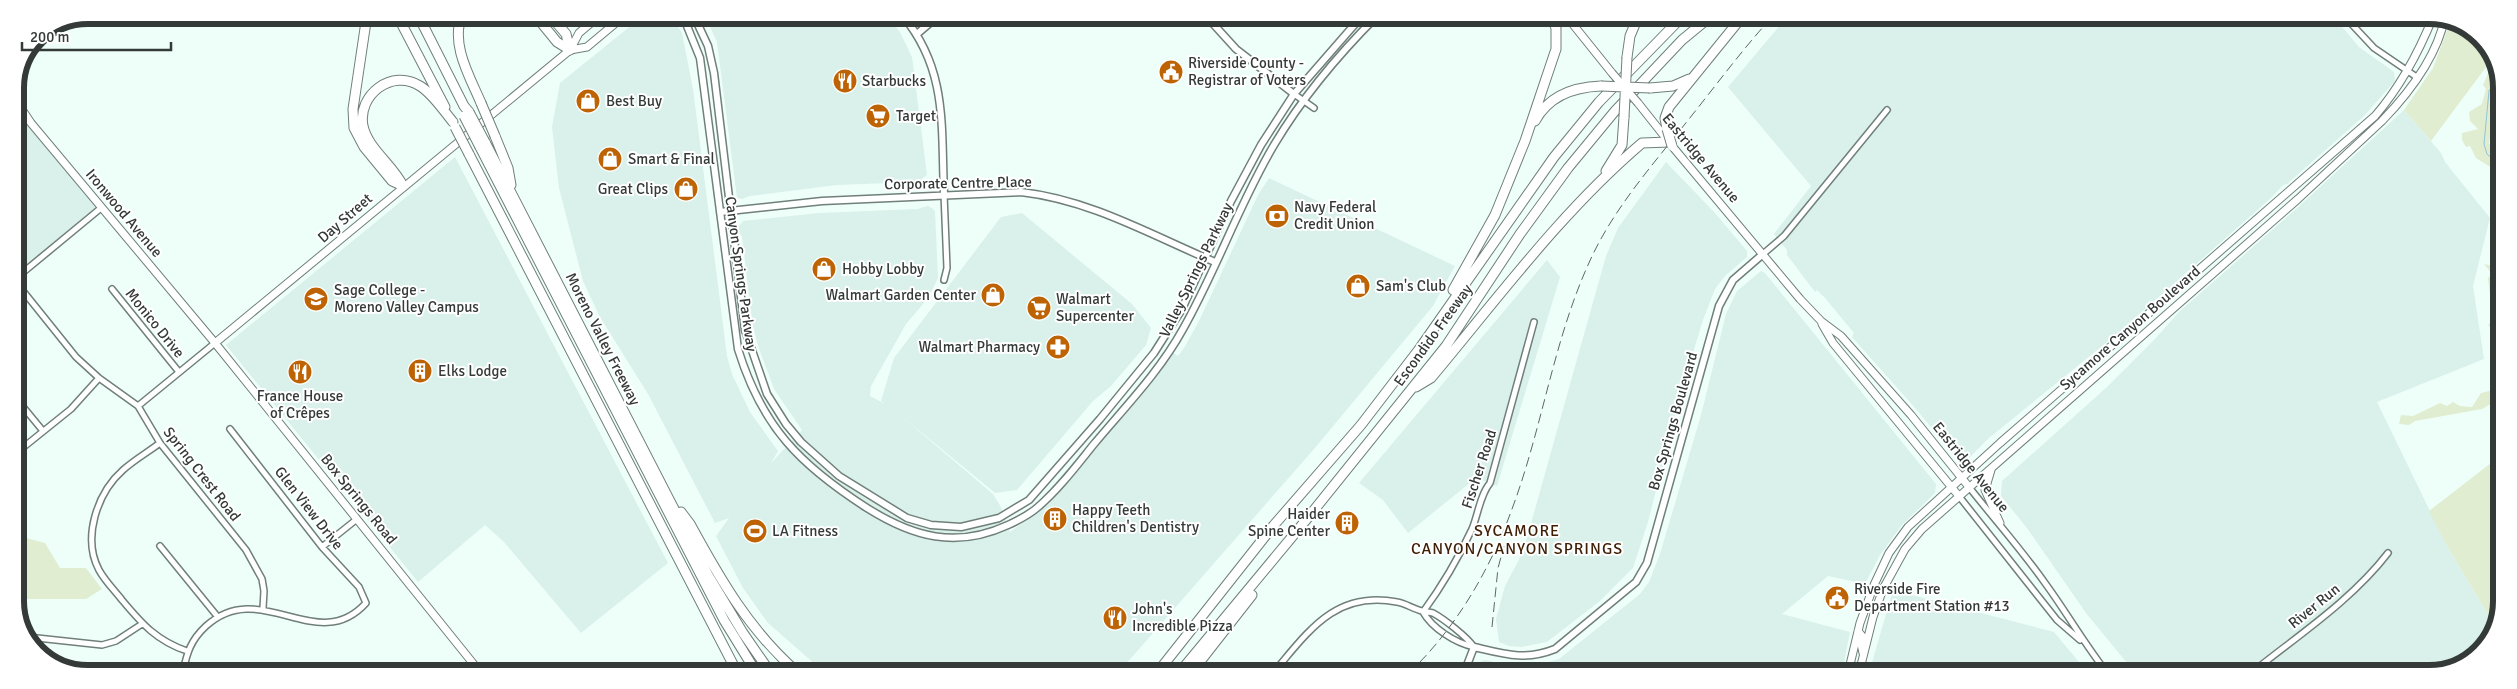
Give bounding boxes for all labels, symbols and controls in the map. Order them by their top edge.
scale bar [22,20,171,52]
text: 200 m [30,28,70,46]
place label: Riverside County - Registrar of Voters [1188,54,1307,89]
public building icon: Riverside County - Registrar of Voters [1158,59,1184,85]
restaurant icon: Starbucks [832,68,858,94]
place label: Starbucks [862,72,926,90]
shop icon: Best Buy [575,88,601,114]
place label: Best Buy [606,92,662,110]
supermarket icon: Target [865,103,891,129]
place label: Target [896,107,936,125]
street label: Eastridge Avenue [1658,110,1744,206]
shop icon: Smart & Final [597,146,623,172]
place label: Smart & Final [628,150,715,168]
street label: Ironwood Avenue [82,165,166,261]
street label: Corporate Centre Place [884,173,1032,193]
shop icon: Great Clips [673,176,699,202]
place label: Great Clips [598,180,668,198]
street label: Day Street [314,189,376,247]
street label: Canyon Springs Parkway [721,195,761,353]
place label: Navy Federal Credit Union [1294,198,1376,233]
street label: Valley Springs Parkway [1156,200,1236,340]
bank icon: Navy Federal Credit Union [1264,203,1290,229]
shop icon: Hobby Lobby [811,256,837,282]
place label: Hobby Lobby [842,260,924,278]
street label: Sycamore Canyon Boulevard [2056,262,2204,394]
street label: Moreno Valley Freeway [562,270,644,408]
shop icon: Sam's Club [1345,273,1371,299]
place label: Sam's Club [1376,277,1446,295]
street label: Escondido Freeway [1390,280,1476,390]
place label: Sage College - Moreno Valley Campus [334,281,479,316]
shop icon: Walmart Garden Center [980,282,1006,308]
street label: Monico Drive [122,285,188,361]
school or university icon: Sage College - Moreno Valley Campus [303,286,329,312]
place label: Walmart Garden Center [826,286,976,304]
place label: Walmart Supercenter [1056,290,1135,325]
supermarket icon: Walmart Supercenter [1026,295,1052,321]
pharmacy icon: Walmart Pharmacy [1045,334,1071,360]
place label: Walmart Pharmacy [918,338,1040,356]
street label: Box Springs Boulevard [1645,350,1701,492]
building icon: Elks Lodge [407,358,433,384]
restaurant icon: France House of Crêpes [287,359,313,385]
place label: Elks Lodge [438,362,507,380]
place label: France House of Crêpes [257,387,343,422]
street label: Eastridge Avenue [1929,418,2013,516]
street label: Spring Crest Road [160,423,244,525]
street label: Fischer Road [1458,427,1500,511]
street label: Box Springs Road [317,450,401,548]
street label: Glen View Drive [271,463,347,553]
place label: Happy Teeth Children's Dentistry [1072,501,1199,536]
place label: Haider Spine Center [1248,505,1330,540]
building icon: Happy Teeth Children's Dentistry [1042,506,1068,532]
building icon: Haider Spine Center [1334,510,1360,536]
sports icon: LA Fitness [742,518,768,544]
district label: SYCAMORE CANYON/CANYON SPRINGS [1411,521,1623,559]
place label: LA Fitness [772,522,838,540]
place label: Riverside Fire Department Station #13 [1854,580,2010,615]
street label: River Run [2285,580,2343,632]
public building icon: Riverside Fire Department Station #13 [1824,585,1850,611]
place label: John's Incredible Pizza [1132,600,1233,635]
restaurant icon: John's Incredible Pizza [1102,605,1128,631]

